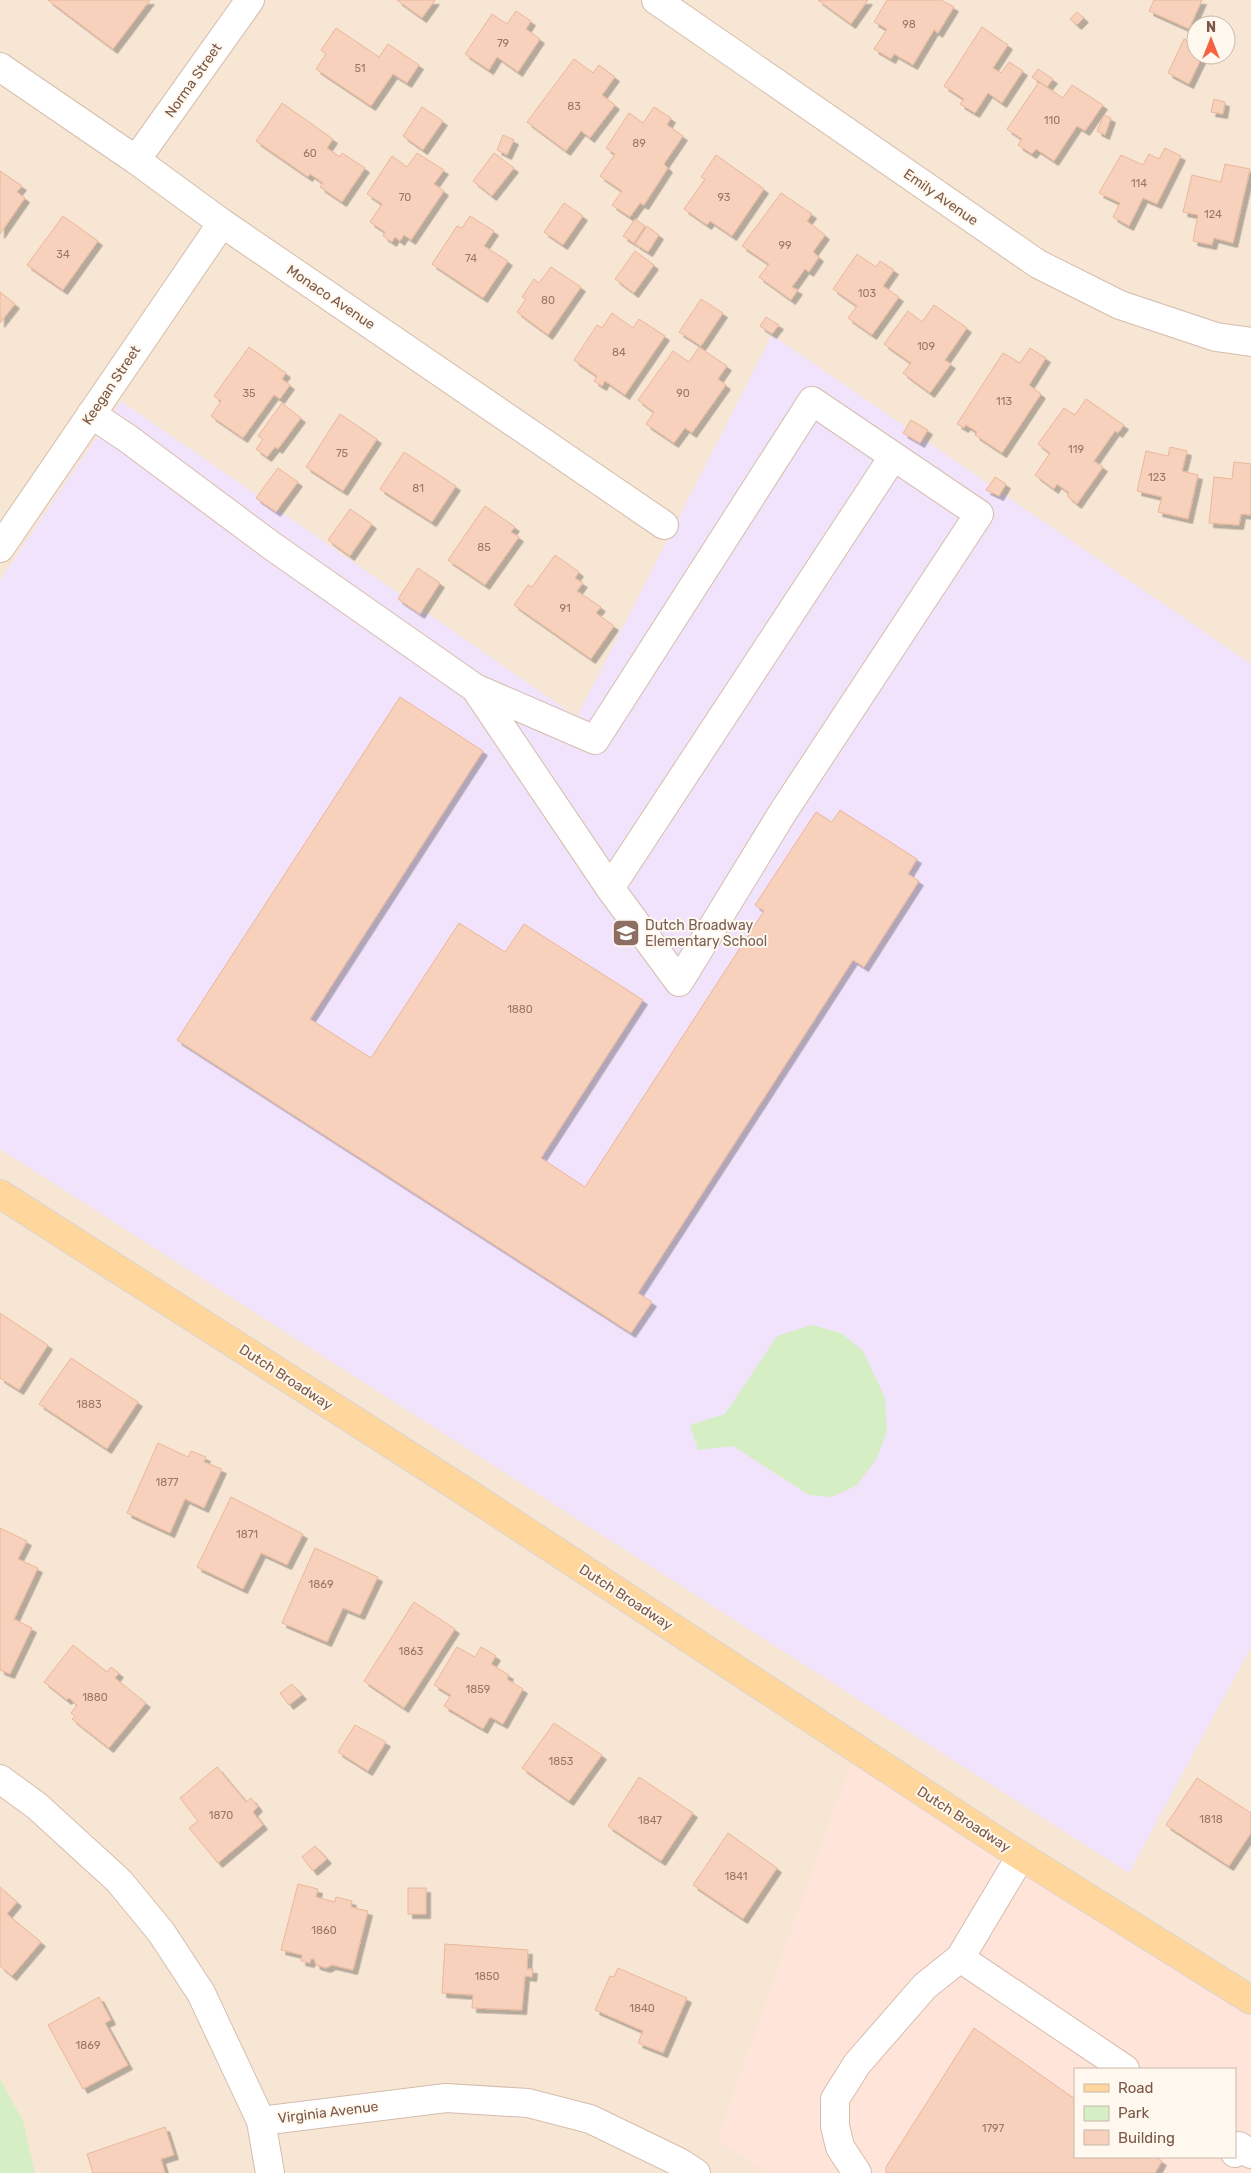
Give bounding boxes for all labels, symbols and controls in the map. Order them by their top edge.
north arrow [1186,15,1236,65]
house number: 98 [902,18,916,31]
text: N [1206,19,1216,36]
house number: 79 [497,37,509,50]
street label: Norma Street [161,39,226,121]
house number: 51 [354,62,366,75]
house number: 83 [567,100,581,113]
house number: 110 [1044,114,1060,127]
house number: 89 [632,137,646,150]
house number: 60 [303,147,317,160]
street label: Emily Avenue [900,165,981,229]
house number: 114 [1131,177,1147,190]
house number: 70 [399,191,411,204]
house number: 93 [718,191,731,204]
house number: 124 [1204,208,1222,221]
house number: 99 [778,239,792,252]
house number: 34 [56,248,70,261]
house number: 74 [465,252,477,265]
street label: Monaco Avenue [283,262,378,333]
house number: 103 [858,287,877,300]
house number: 80 [541,294,555,307]
house number: 109 [917,340,935,353]
street label: Keegan Street [79,342,145,428]
house number: 84 [612,346,626,359]
house number: 35 [242,387,256,400]
house number: 90 [676,387,690,400]
house number: 113 [996,395,1012,408]
house number: 119 [1068,443,1084,456]
house number: 75 [336,447,349,460]
house number: 123 [1148,471,1166,484]
house number: 81 [412,482,424,495]
house number: 85 [477,541,491,554]
house number: 91 [559,602,571,615]
place label: Dutch Broadway Elementary School [645,917,767,950]
school or university icon: Dutch Broadway Elementary School [611,918,641,948]
house number: 1880 [507,1003,533,1016]
street label: Dutch Broadway [236,1341,336,1414]
house number: 1883 [76,1398,102,1411]
house number: 1877 [156,1476,179,1489]
house number: 1871 [236,1528,258,1541]
street label: Dutch Broadway [576,1561,676,1634]
house number: 1869 [309,1578,333,1591]
house number: 1863 [399,1645,424,1658]
house number: 1859 [466,1683,490,1696]
house number: 1880 [82,1691,108,1704]
house number: 1853 [549,1755,574,1768]
street label: Dutch Broadway [914,1783,1014,1856]
house number: 1870 [209,1809,233,1822]
house number: 1818 [1199,1813,1223,1826]
house number: 1847 [638,1814,662,1827]
house number: 1841 [724,1870,748,1883]
house number: 1860 [311,1924,337,1937]
house number: 1850 [474,1970,500,1983]
house number: 1840 [629,2002,655,2015]
house number: 1869 [76,2039,100,2052]
legend [1074,2068,1236,2158]
text: Road [1118,2079,1154,2097]
street label: Virginia Avenue [277,2098,379,2127]
text: Park [1118,2104,1149,2122]
house number: 1797 [982,2122,1005,2135]
text: Building [1118,2129,1175,2147]

